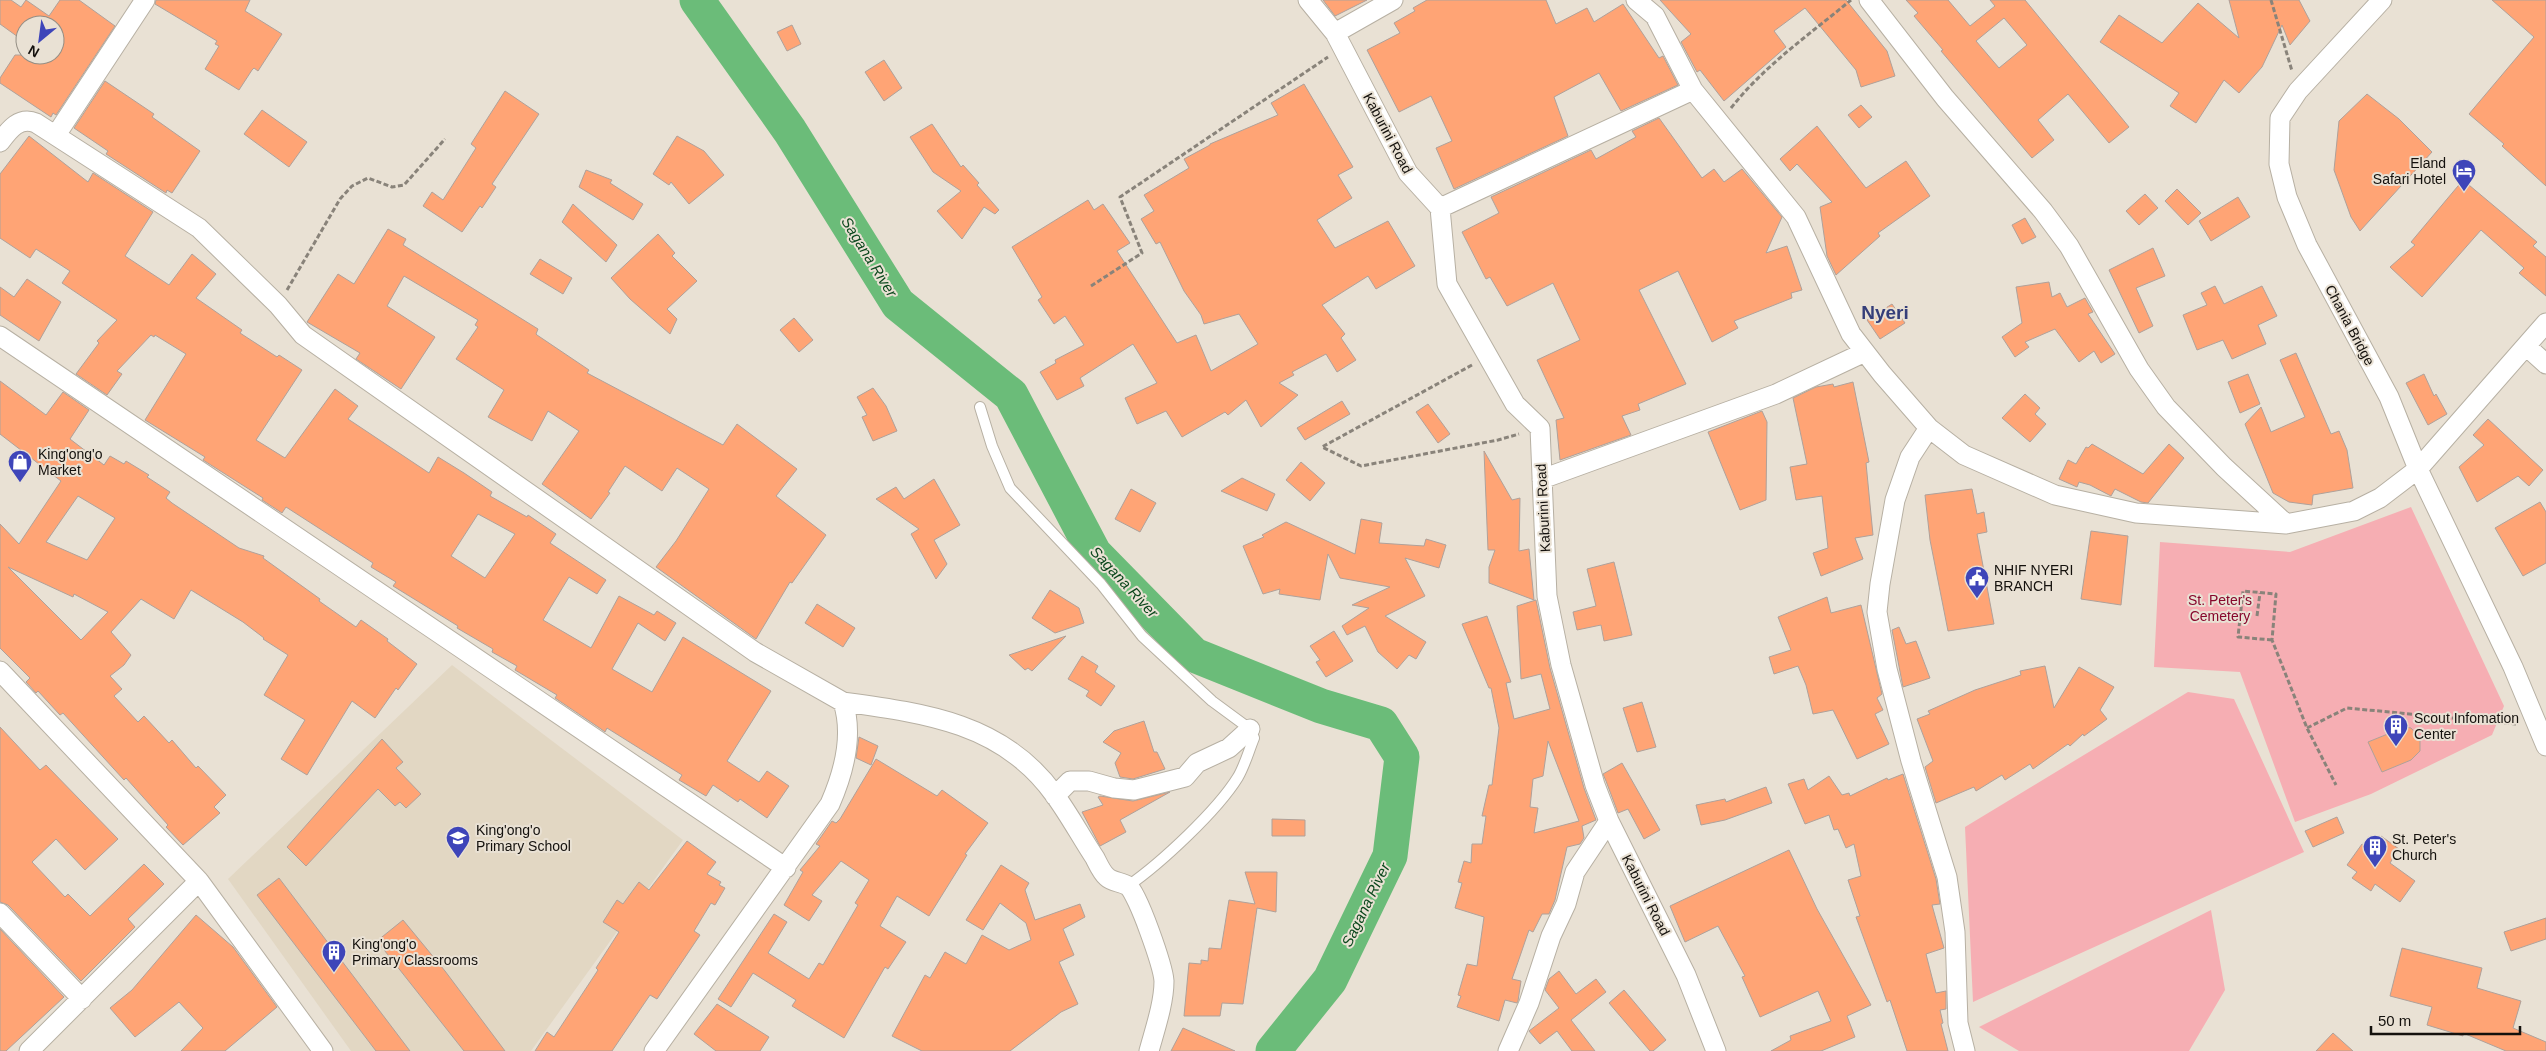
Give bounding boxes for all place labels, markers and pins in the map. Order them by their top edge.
place label: Eland Safari Hotel [2373,155,2446,187]
hotel icon: Eland Safari Hotel [2451,158,2477,192]
place label: King'ong'o Market [38,446,103,478]
shop icon: King'ong'o Market [7,449,33,483]
place label: NHIF NYERI BRANCH [1994,562,2073,594]
public building icon: NHIF NYERI BRANCH [1964,565,1990,599]
place label: Scout Infomation Center [2414,710,2519,742]
building icon: Scout Infomation Center [2383,713,2409,747]
place label: King'ong'o Primary School [476,822,571,854]
school or university icon: King'ong'o Primary School [445,825,471,859]
place label: St. Peter's Church [2392,831,2456,863]
building icon: St. Peter's Church [2362,834,2388,868]
place label: King'ong'o Primary Classrooms [352,936,478,968]
building icon: King'ong'o Primary Classrooms [321,939,347,973]

